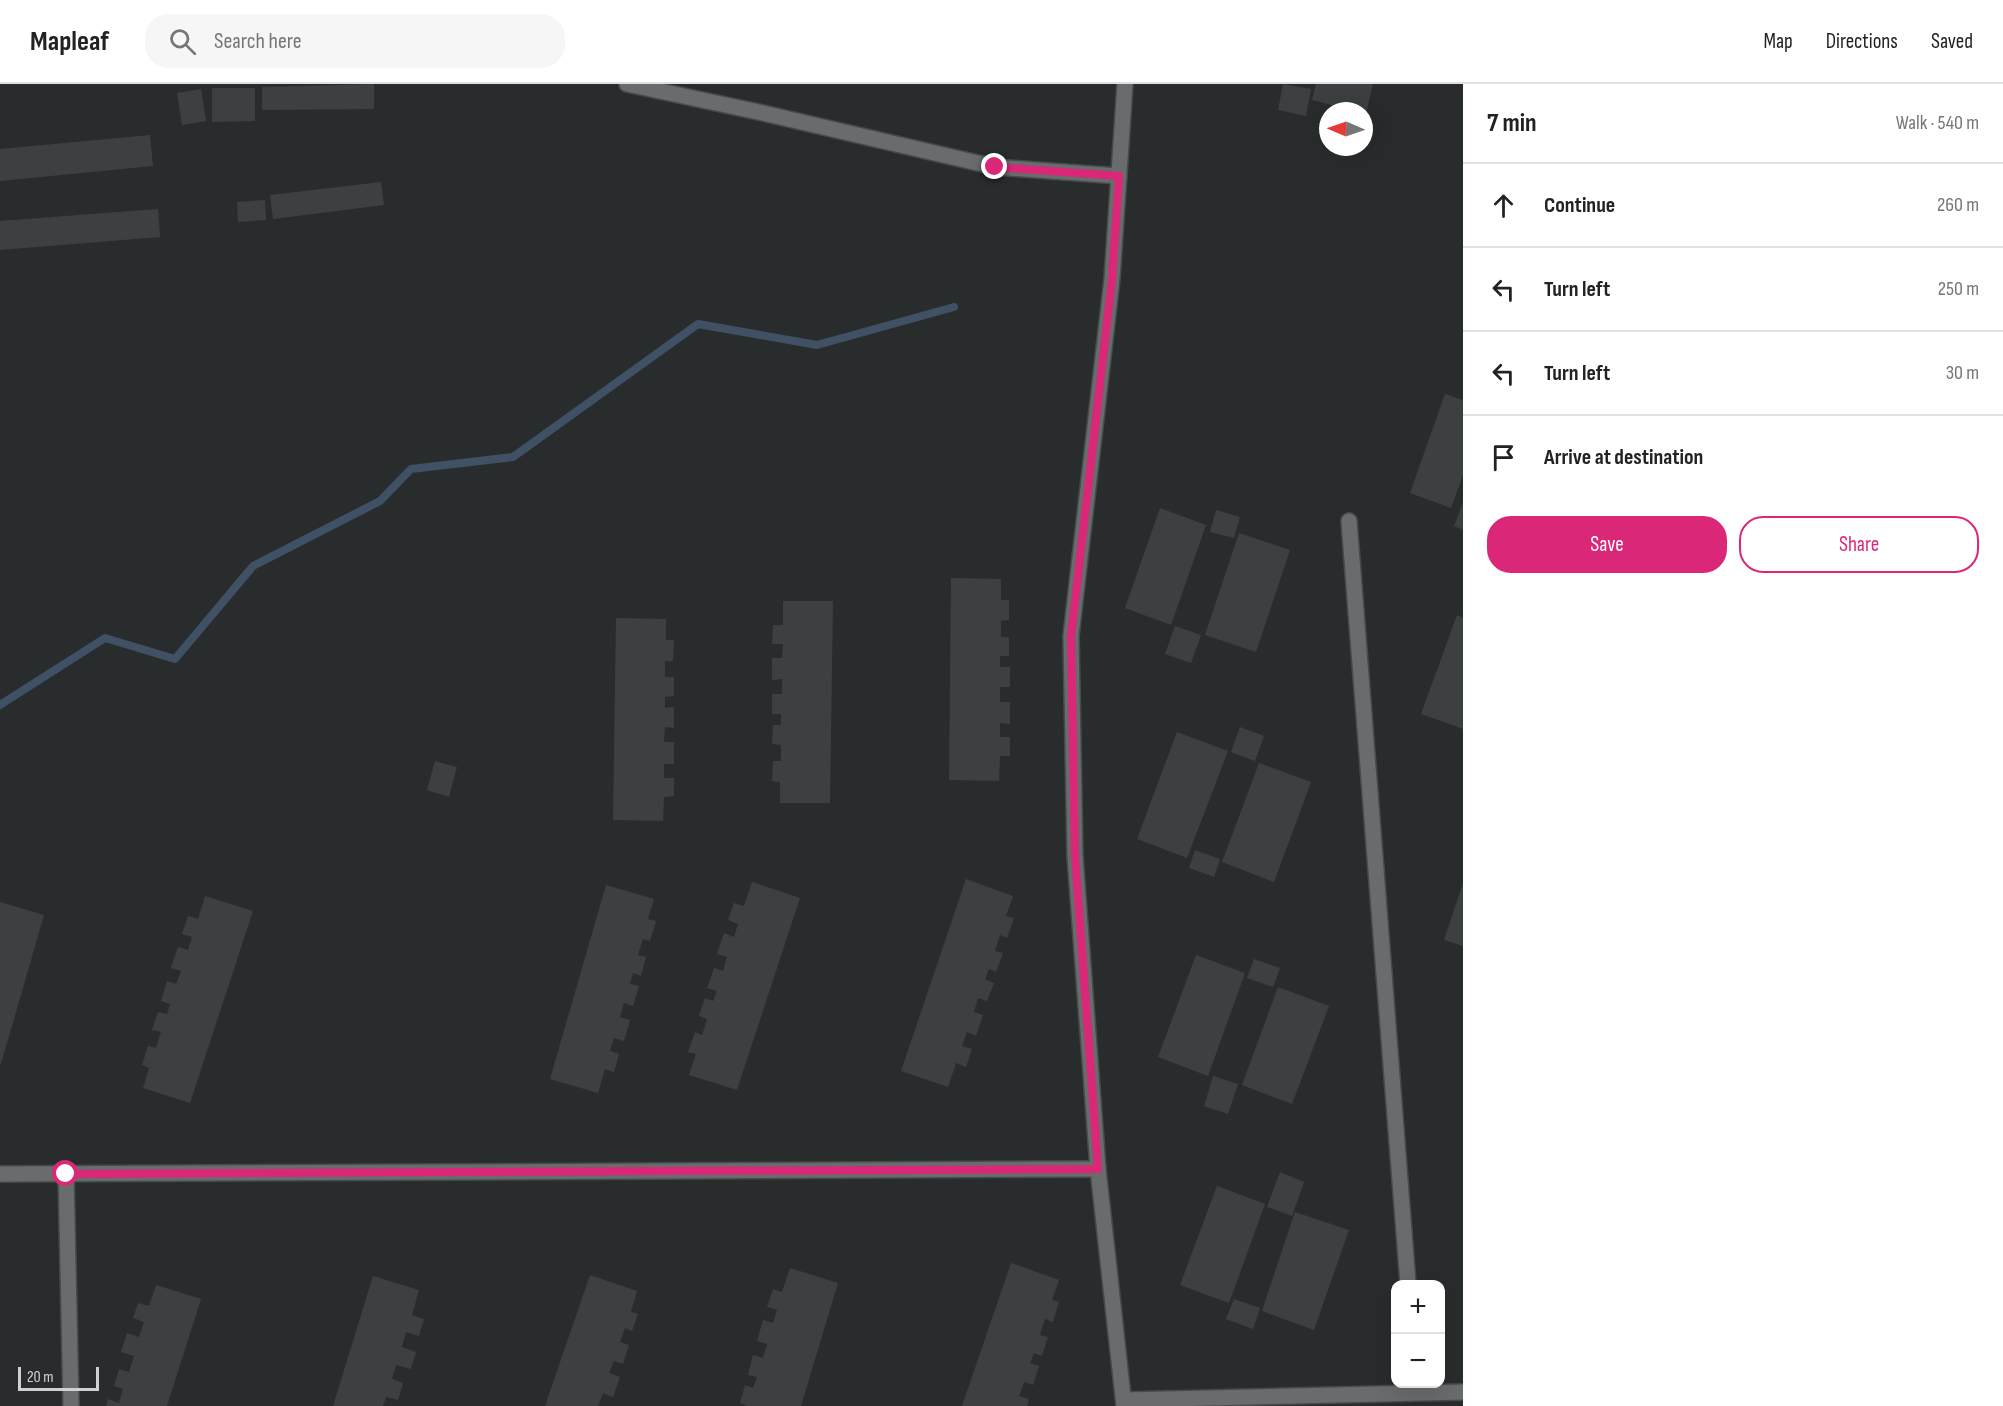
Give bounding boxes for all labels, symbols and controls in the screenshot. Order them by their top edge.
search box [145,14,565,68]
text: Mapleaf [30,25,109,58]
icon: search [166,25,199,58]
text: Search here [214,28,302,55]
text: Map [1763,29,1793,54]
text: Directions [1826,29,1898,54]
text: Saved [1931,29,1973,54]
north arrow [1319,102,1373,156]
text: 7 min [1487,108,1536,139]
text: Walk · 540 m [1896,111,1979,135]
route end [981,153,1007,179]
icon: ahead [1487,189,1520,222]
text: Continue [1544,192,1615,219]
text: 260 m [1937,193,1979,217]
icon: left [1487,273,1520,306]
text: Turn left [1544,276,1610,303]
text: 250 m [1938,277,1979,301]
icon: left [1487,357,1520,390]
text: Turn left [1544,360,1610,387]
text: 30 m [1946,361,1979,385]
icon: arrive [1487,441,1520,474]
text: Arrive at destination [1544,444,1703,471]
button: Save [1487,516,1727,573]
button: Share [1739,516,1979,573]
route start [52,1160,78,1186]
map controls [1391,1280,1445,1388]
button: + [1391,1280,1445,1334]
button: − [1391,1334,1445,1388]
scale bar [18,1364,99,1392]
text: 20 m [27,1368,54,1387]

